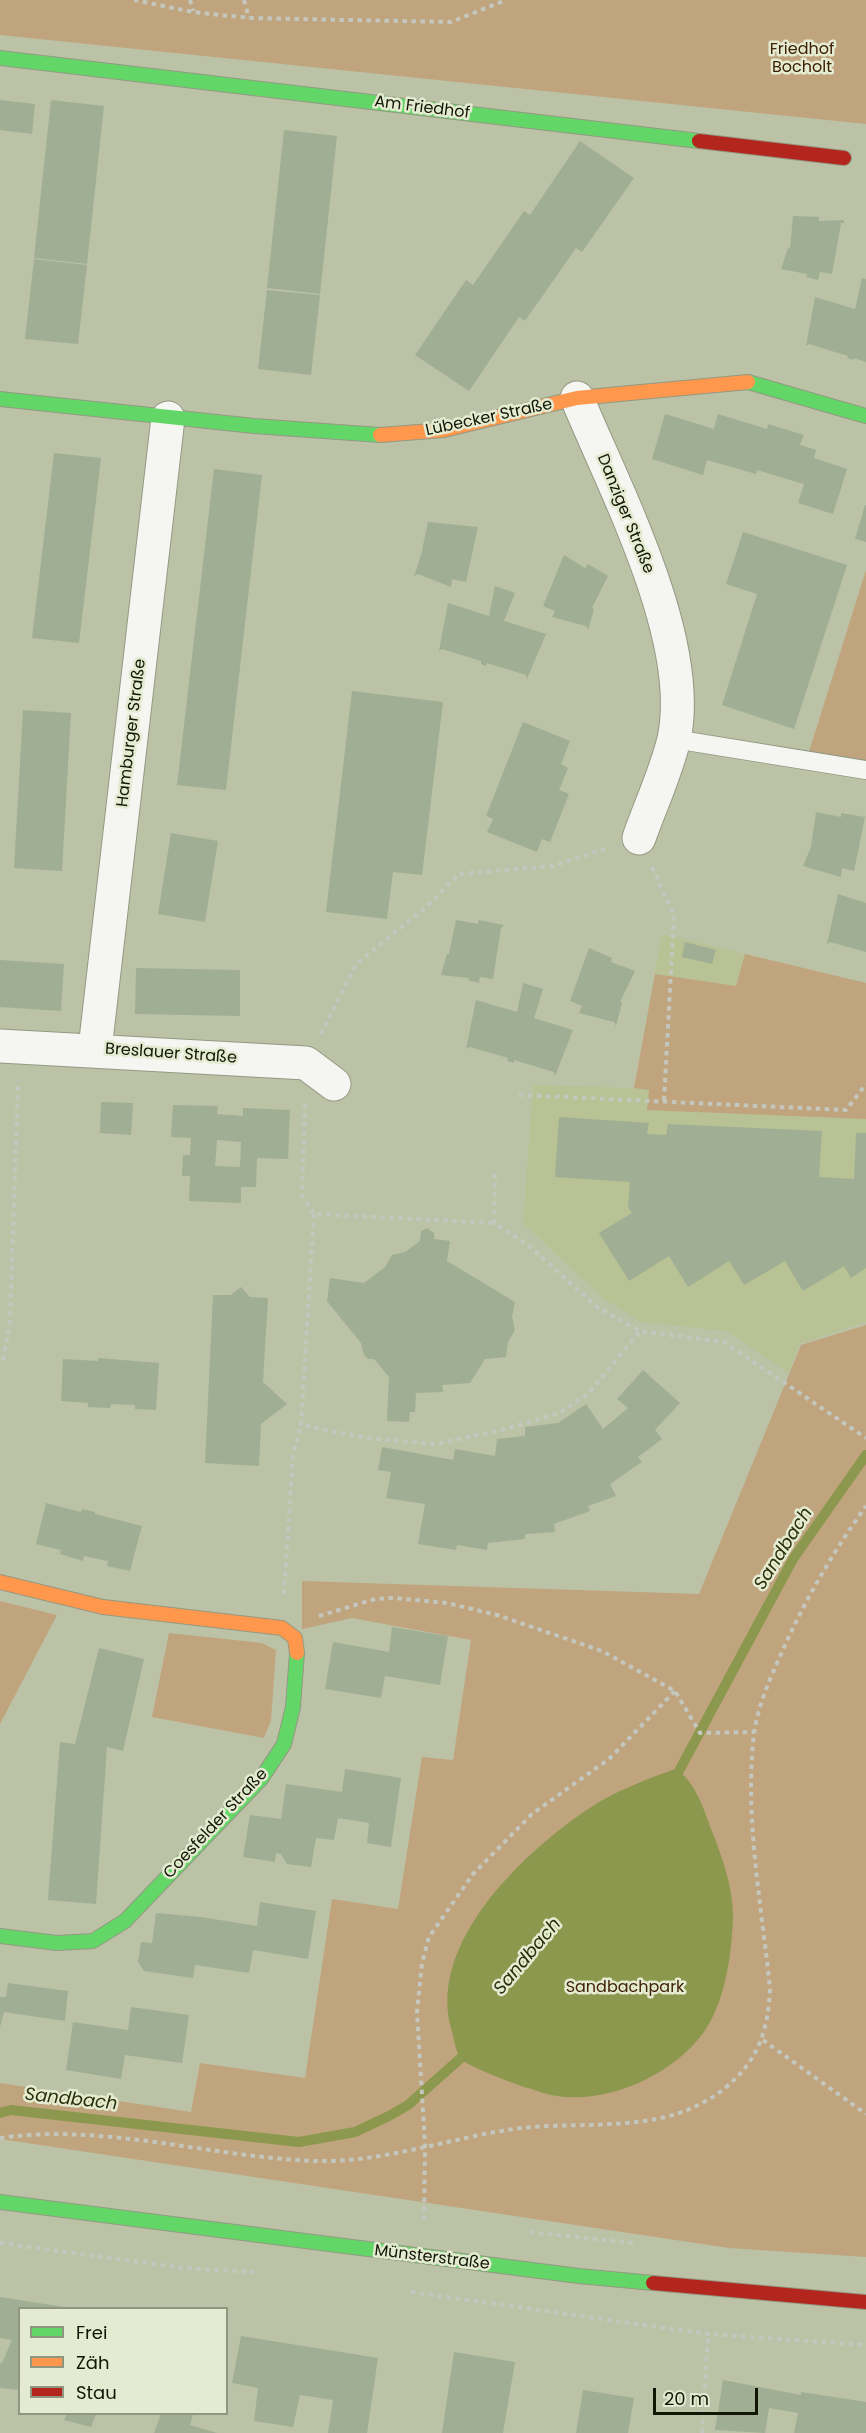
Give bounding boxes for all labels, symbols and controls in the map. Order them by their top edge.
park label: Friedhof Bocholt [770,40,834,78]
street label: Am Friedhof [373,93,471,123]
street label: Lübecker Straße [424,395,554,441]
street label: Danziger Straße [592,451,658,577]
street label: Hamburger Straße [113,658,151,808]
street label: Breslauer Straße [104,1040,238,1068]
water label: Sandbach [750,1504,818,1594]
street label: Coesfelder Straße [160,1765,272,1883]
water label: Sandbach [490,1914,566,2000]
park label: Sandbachpark [566,1978,684,1998]
water label: Sandbach [24,2084,118,2116]
street label: Münsterstraße [373,2241,491,2275]
legend [18,2307,228,2415]
text: Frei [76,2320,107,2345]
text: Zäh [76,2350,109,2375]
scale bar [656,2376,761,2414]
text: Stau [76,2380,117,2405]
text: 20 m [664,2386,709,2411]

